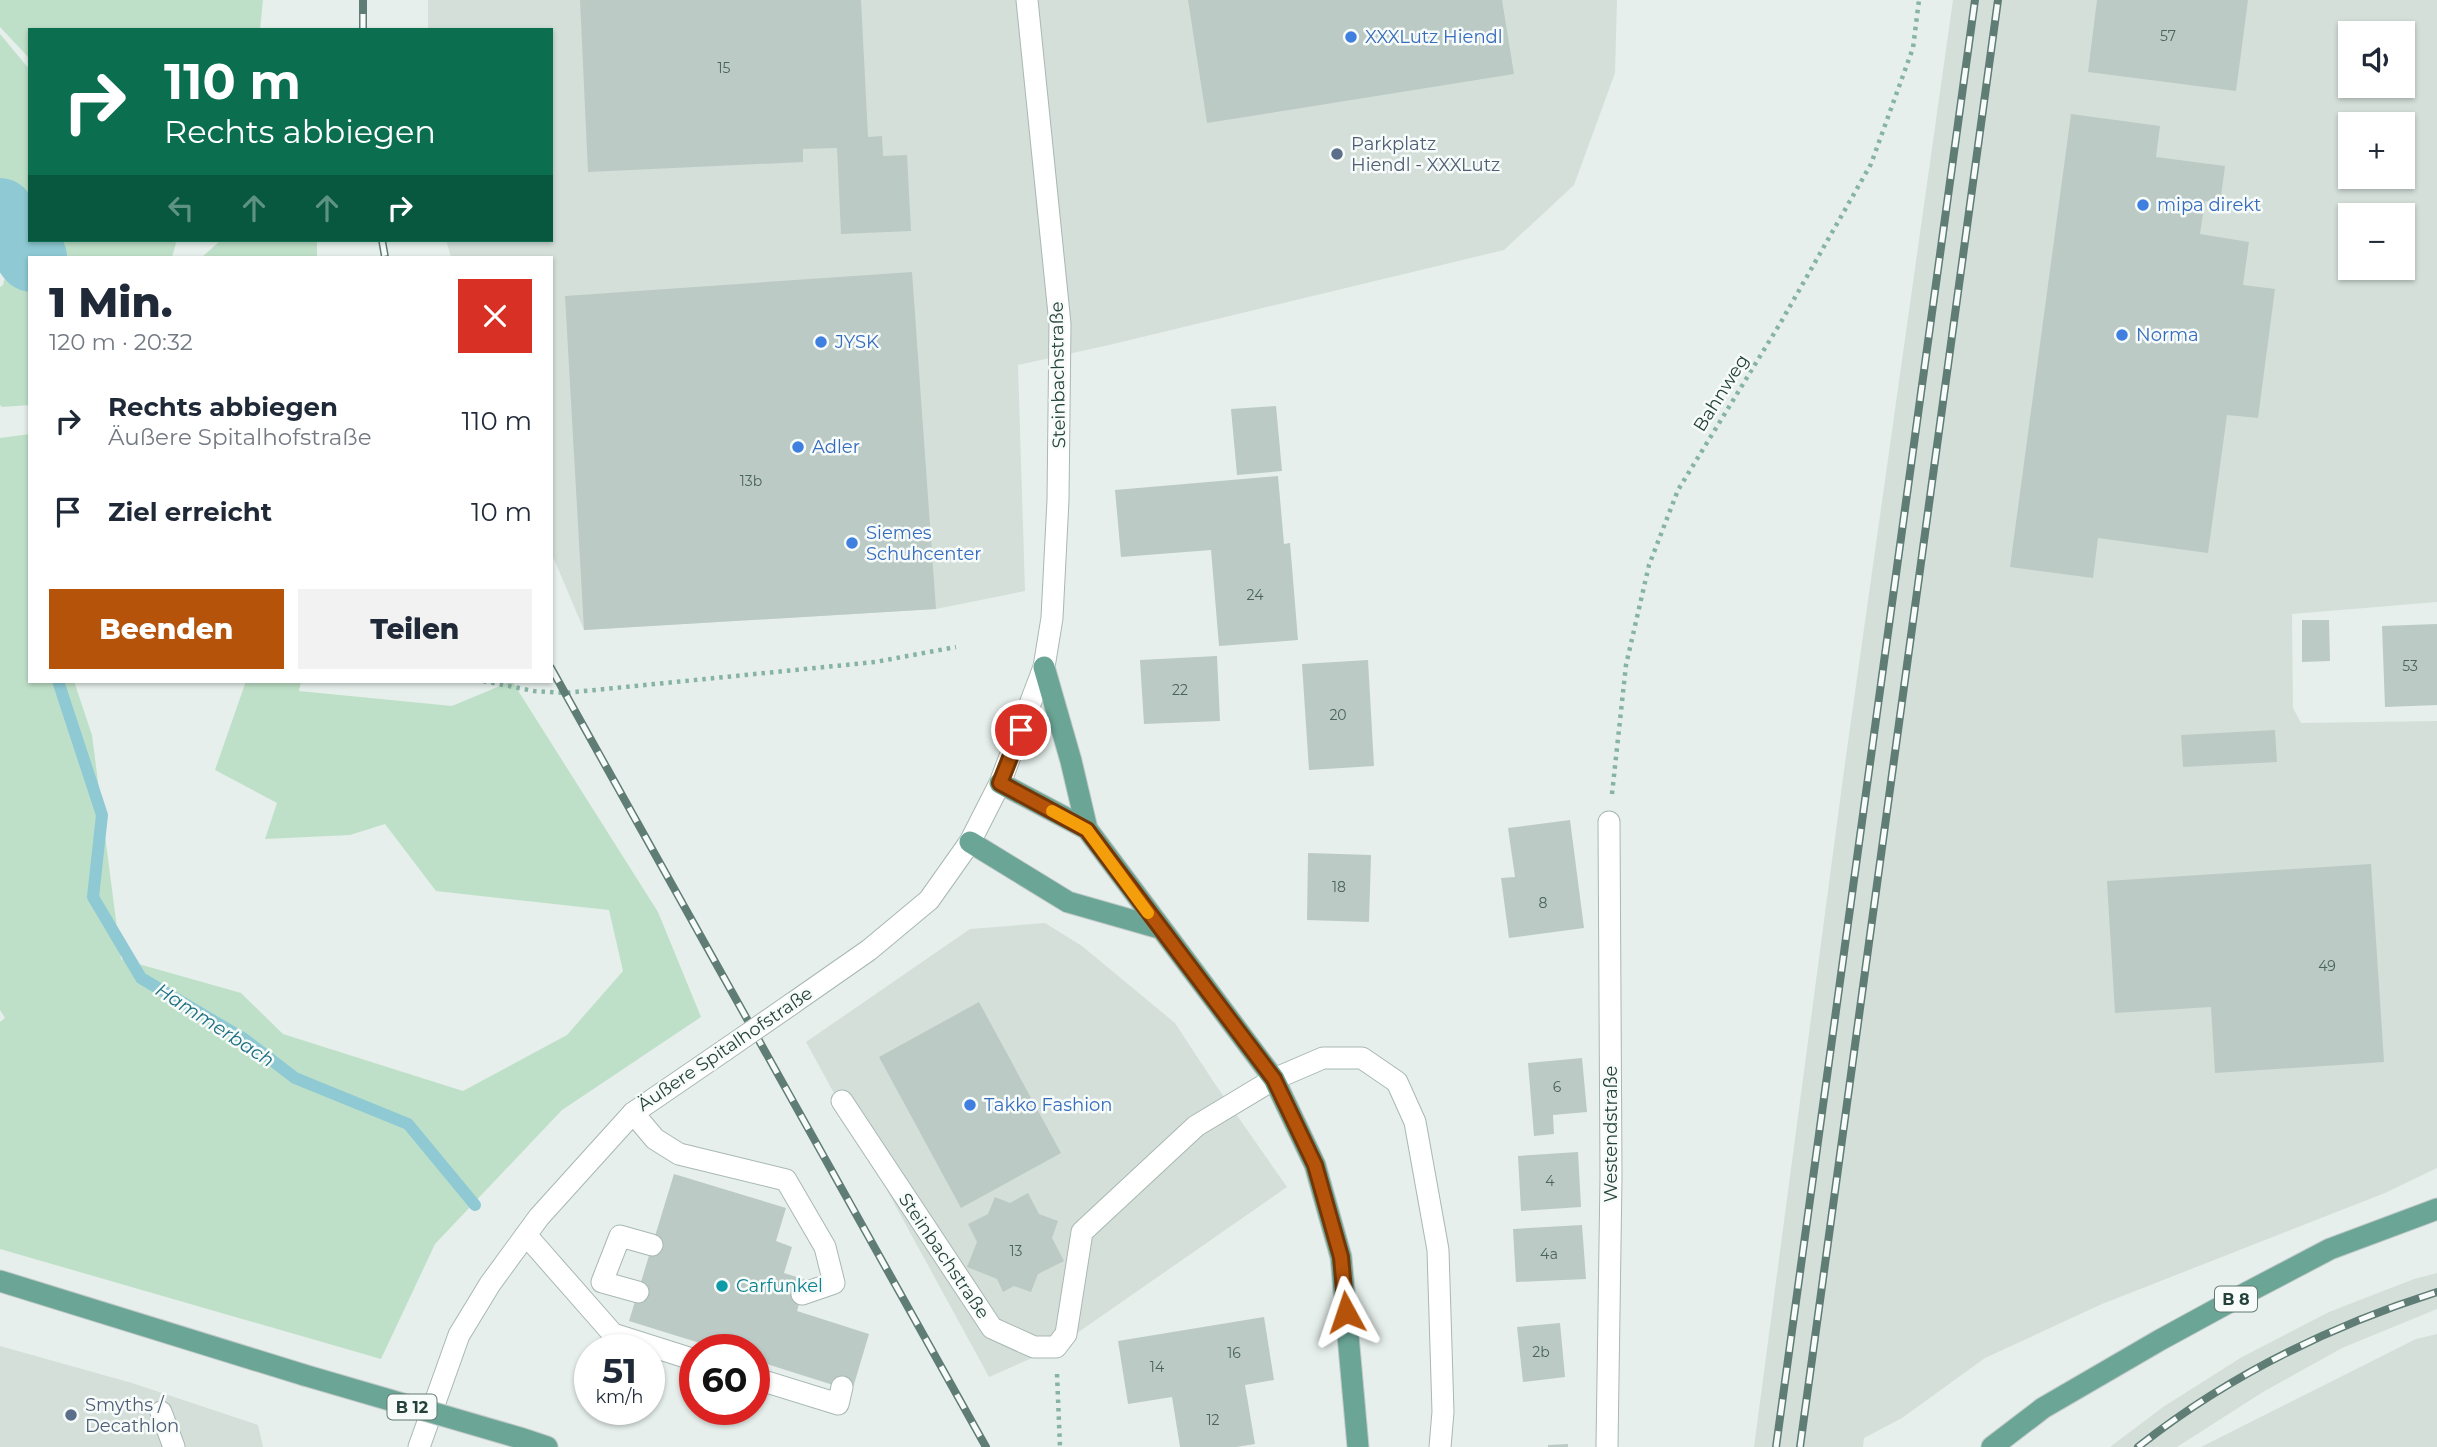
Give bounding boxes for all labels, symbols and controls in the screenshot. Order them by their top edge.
map controls [2338,21,2415,280]
button: sound [2338,21,2415,98]
place label: XXXLutz Hiendl [1365,26,1503,48]
house number: 57 [2160,27,2176,45]
marker: XXXLutz Hiendl [1343,29,1359,45]
text: 110 m [164,52,301,111]
icon: right [49,56,140,147]
house number: 15 [718,59,731,77]
text: Rechts abbiegen [164,112,436,151]
button: + [2338,112,2415,189]
place label: Parkplatz Hiendl - XXXLutz [1351,133,1500,176]
marker: Parkplatz Hiendl - XXXLutz [1329,146,1345,162]
icon: left [162,189,200,227]
icon: ahead [235,189,273,227]
icon: ahead [308,189,346,227]
icon: right [381,189,419,227]
place label: mipa direkt [2157,194,2261,216]
marker: mipa direkt [2135,197,2151,213]
button: − [2338,203,2415,280]
text: 1 Min. [49,276,173,328]
button: close [458,279,532,353]
street label: Steinbachstraße [1046,301,1070,449]
place label: Norma [2136,324,2199,346]
marker: Norma [2114,327,2130,343]
text: 120 m · 20:32 [49,328,193,356]
place label: JYSK [834,331,879,353]
marker: JYSK [813,334,829,350]
street label: Bahnweg [1689,350,1753,436]
text: Rechts abbiegen [108,391,338,423]
icon: right [49,402,87,440]
text: 110 m [462,405,532,437]
text: Äußere Spitalhofstraße [108,423,372,451]
place label: Adler [812,436,860,458]
marker: Adler [790,439,806,455]
house number: 13b [740,472,762,490]
icon: arrive [49,493,87,531]
text: Ziel erreicht [108,496,272,528]
text: 10 m [471,496,532,528]
place label: Siemes Schuhcenter [866,522,982,565]
marker: Siemes Schuhcenter [844,535,860,551]
house number: 24 [1247,586,1264,604]
button: Beenden [49,589,284,669]
button: Teilen [298,589,532,669]
house number: 53 [2402,657,2418,675]
house number: 22 [1172,681,1188,699]
pin [991,700,1051,760]
house number: 20 [1329,706,1347,724]
icon: arrive [1002,711,1040,749]
house number: 18 [1332,878,1346,896]
house number: 8 [1539,894,1548,912]
house number: 49 [2318,957,2336,975]
water label: Hammerbach [151,978,279,1072]
street label: Äußere Spitalhofstraße [633,982,817,1116]
street label: Westendstraße [1600,1065,1622,1202]
house number: 6 [1553,1078,1562,1096]
place label: Takko Fashion [984,1094,1112,1116]
marker: Takko Fashion [962,1097,978,1113]
house number: 4 [1545,1172,1555,1190]
street label: Steinbachstraße [894,1189,994,1323]
house number: 13 [1010,1242,1023,1260]
house number: 4a [1540,1245,1558,1263]
place label: Carfunkel [736,1275,823,1297]
position arrow [1309,1275,1383,1349]
marker: Carfunkel [714,1278,730,1294]
road number: B 8 [2215,1287,2257,1312]
speed limit sign: 60 [679,1334,770,1425]
house number: 2b [1532,1343,1550,1361]
house number: 16 [1227,1344,1241,1362]
text: 51 [602,1349,637,1392]
house number: 14 [1150,1358,1165,1376]
text: km/h [595,1386,644,1408]
place label: Smyths / Decathlon [85,1394,179,1437]
road number: B 12 [388,1394,436,1420]
marker: Smyths / Decathlon [63,1407,79,1423]
house number: 12 [1206,1411,1220,1429]

